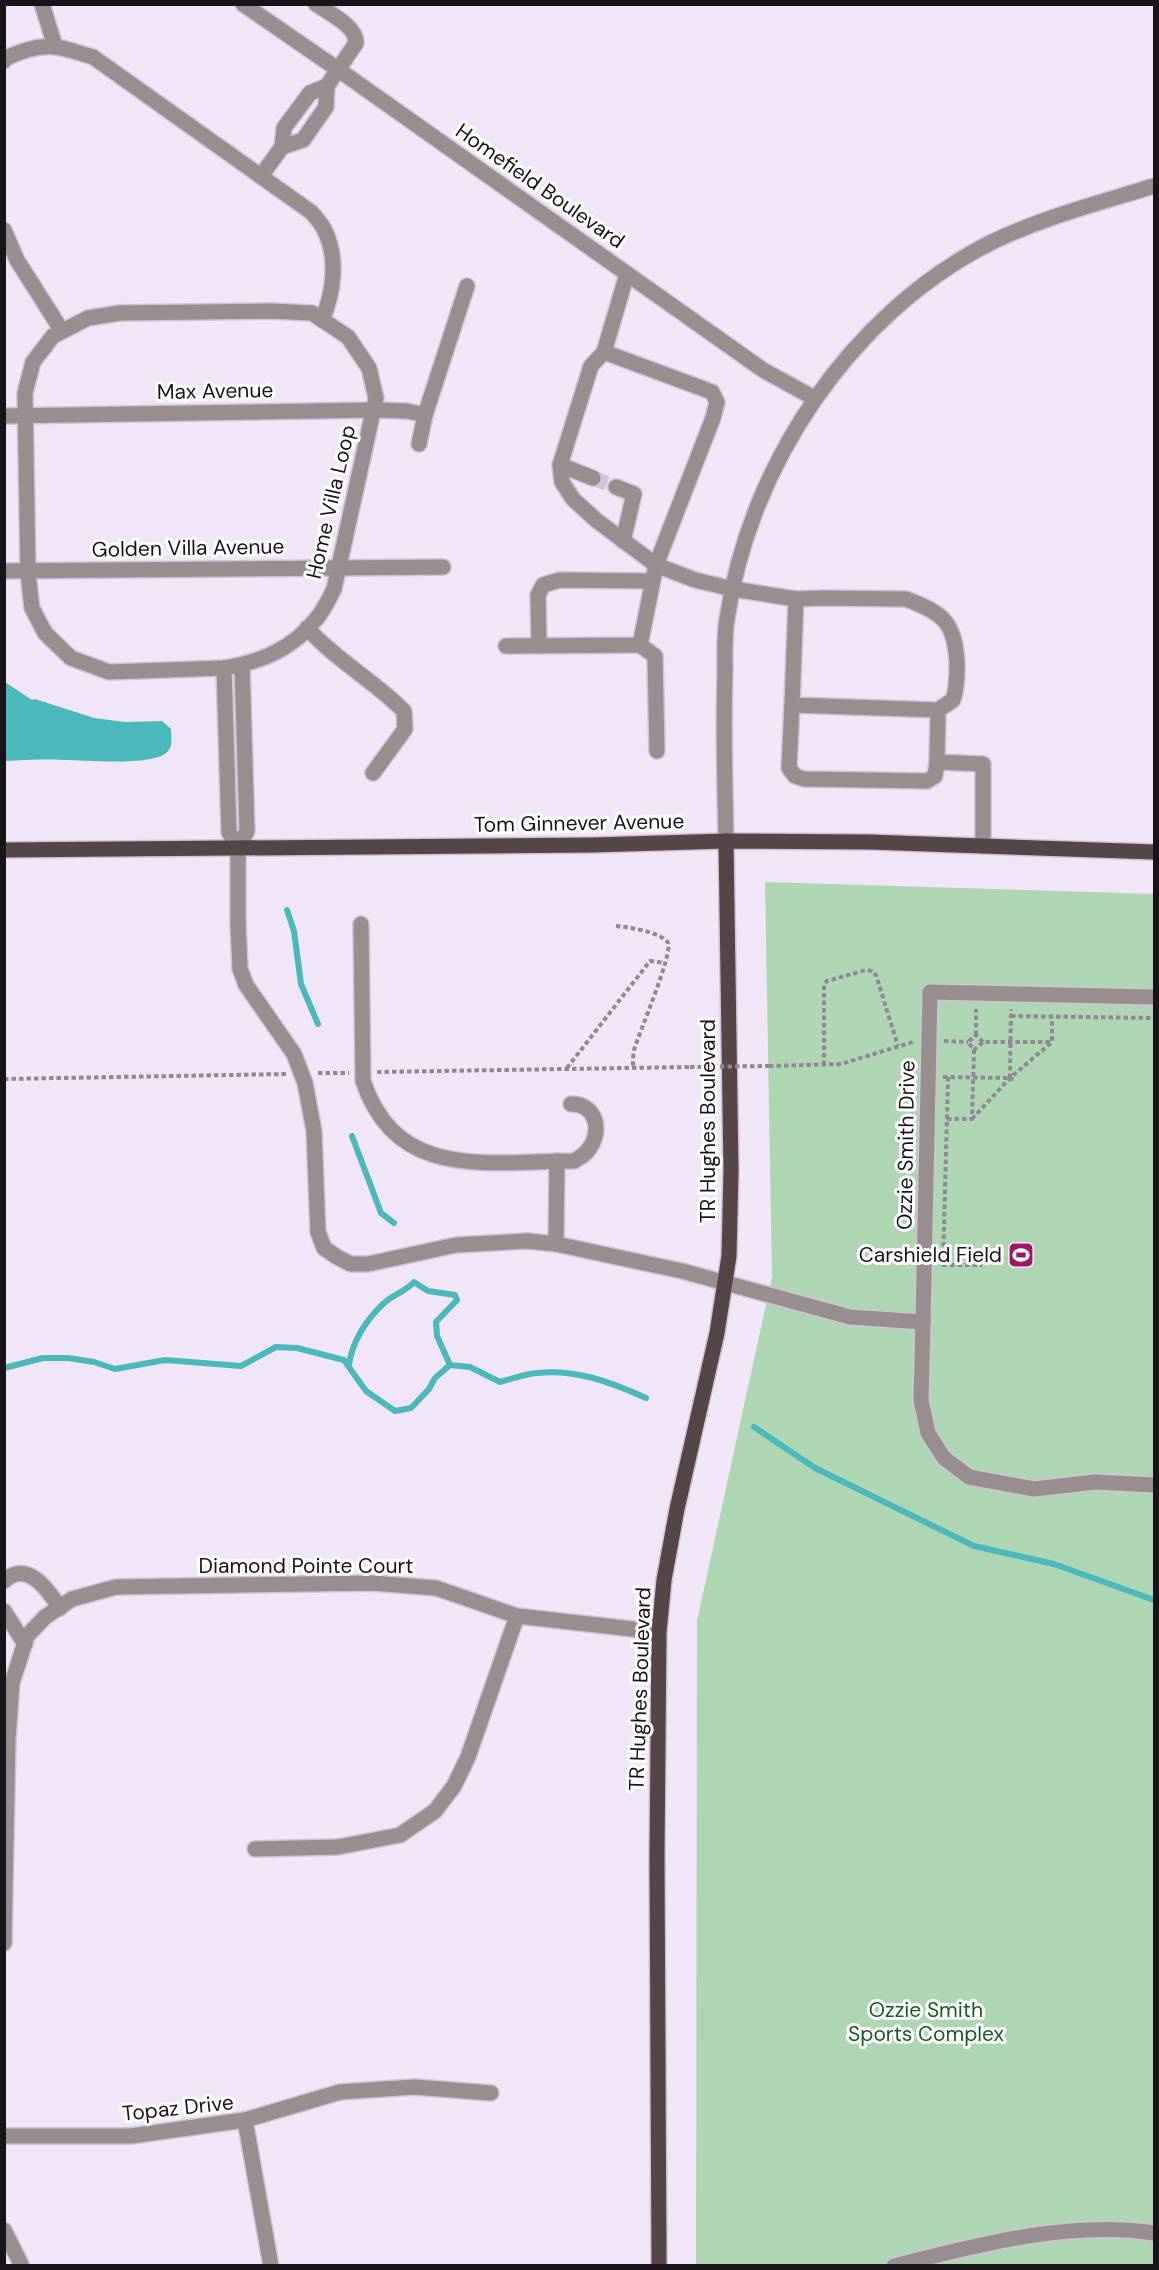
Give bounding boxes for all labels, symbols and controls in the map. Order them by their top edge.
street label: Homefield Boulevard [450,117,630,255]
street label: Max Avenue [157,376,274,406]
street label: Home Villa Loop [300,422,362,582]
street label: Golden Villa Avenue [91,532,285,564]
street label: Tom Ginnever Avenue [474,807,684,839]
street label: TR Hughes Boulevard [694,1019,722,1223]
street label: Ozzie Smith Drive [891,1060,921,1230]
sports icon: Carshield Field [1006,1240,1036,1270]
place label: Carshield Field [859,1241,1002,1269]
street label: Diamond Pointe Court [199,1552,414,1580]
street label: TR Hughes Boulevard [622,1587,658,1791]
park label: Ozzie Smith Sports Complex [848,1996,1004,2048]
street label: Topaz Drive [121,2088,235,2128]

